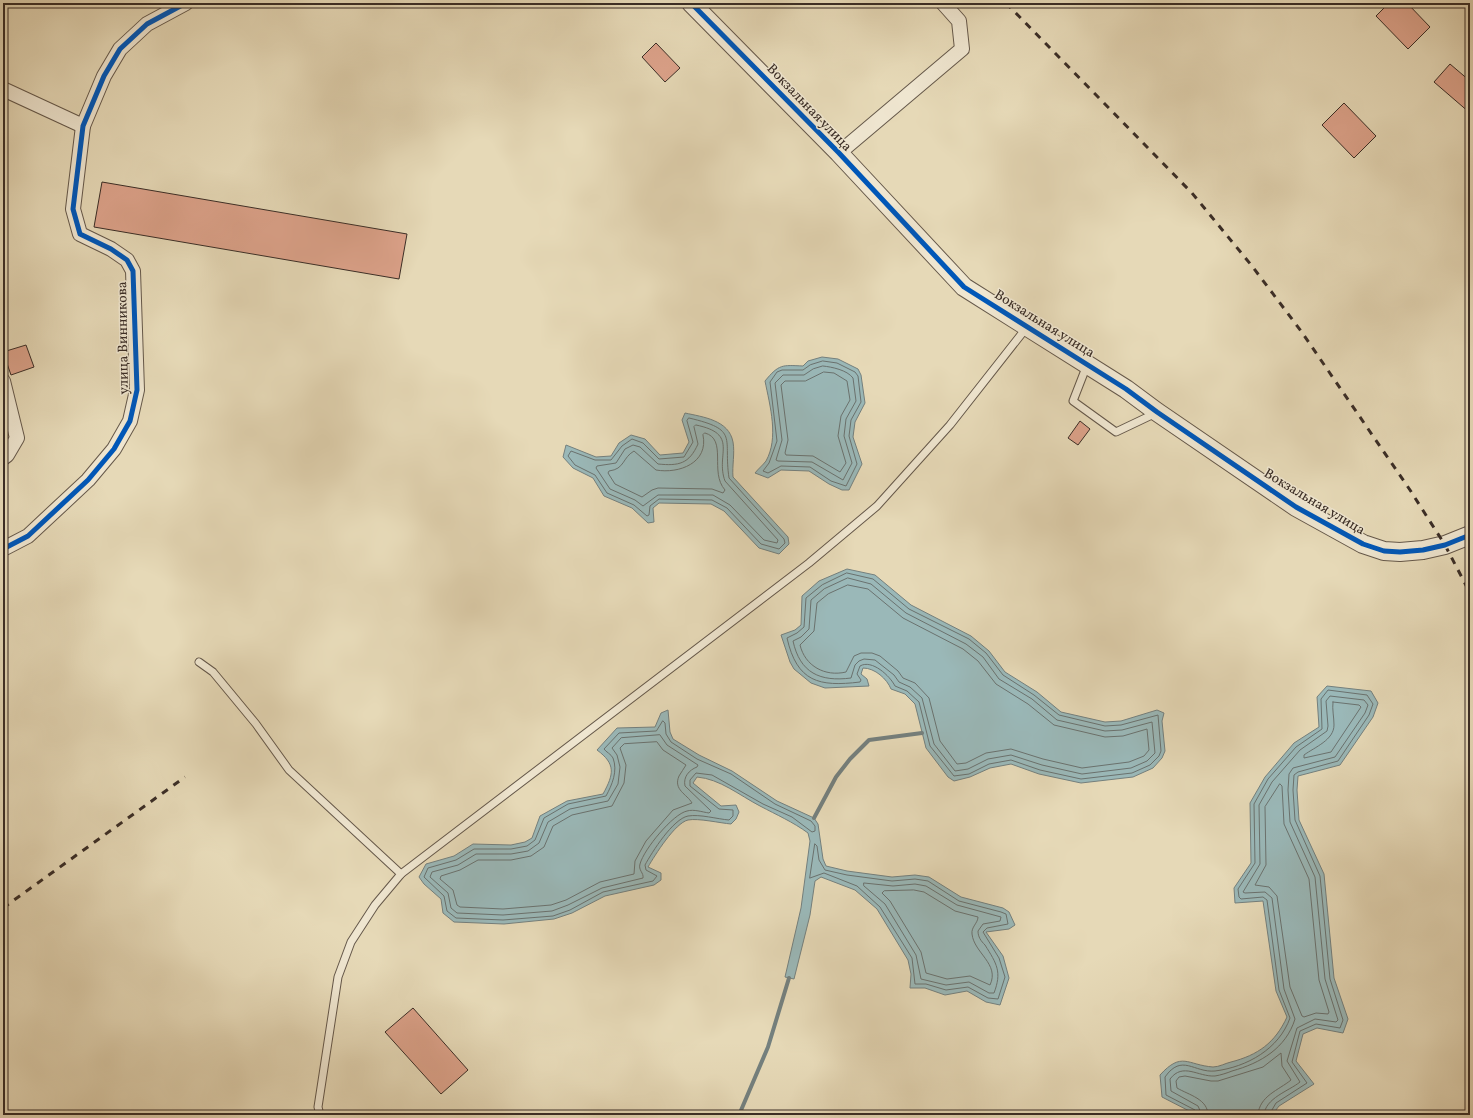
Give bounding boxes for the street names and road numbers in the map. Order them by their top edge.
street label: Вокзальная улица [762,60,856,156]
street label: улица Винникова [113,281,134,395]
street label: Вокзальная улица [990,286,1098,363]
street label: Вокзальная улица [1260,464,1369,540]

